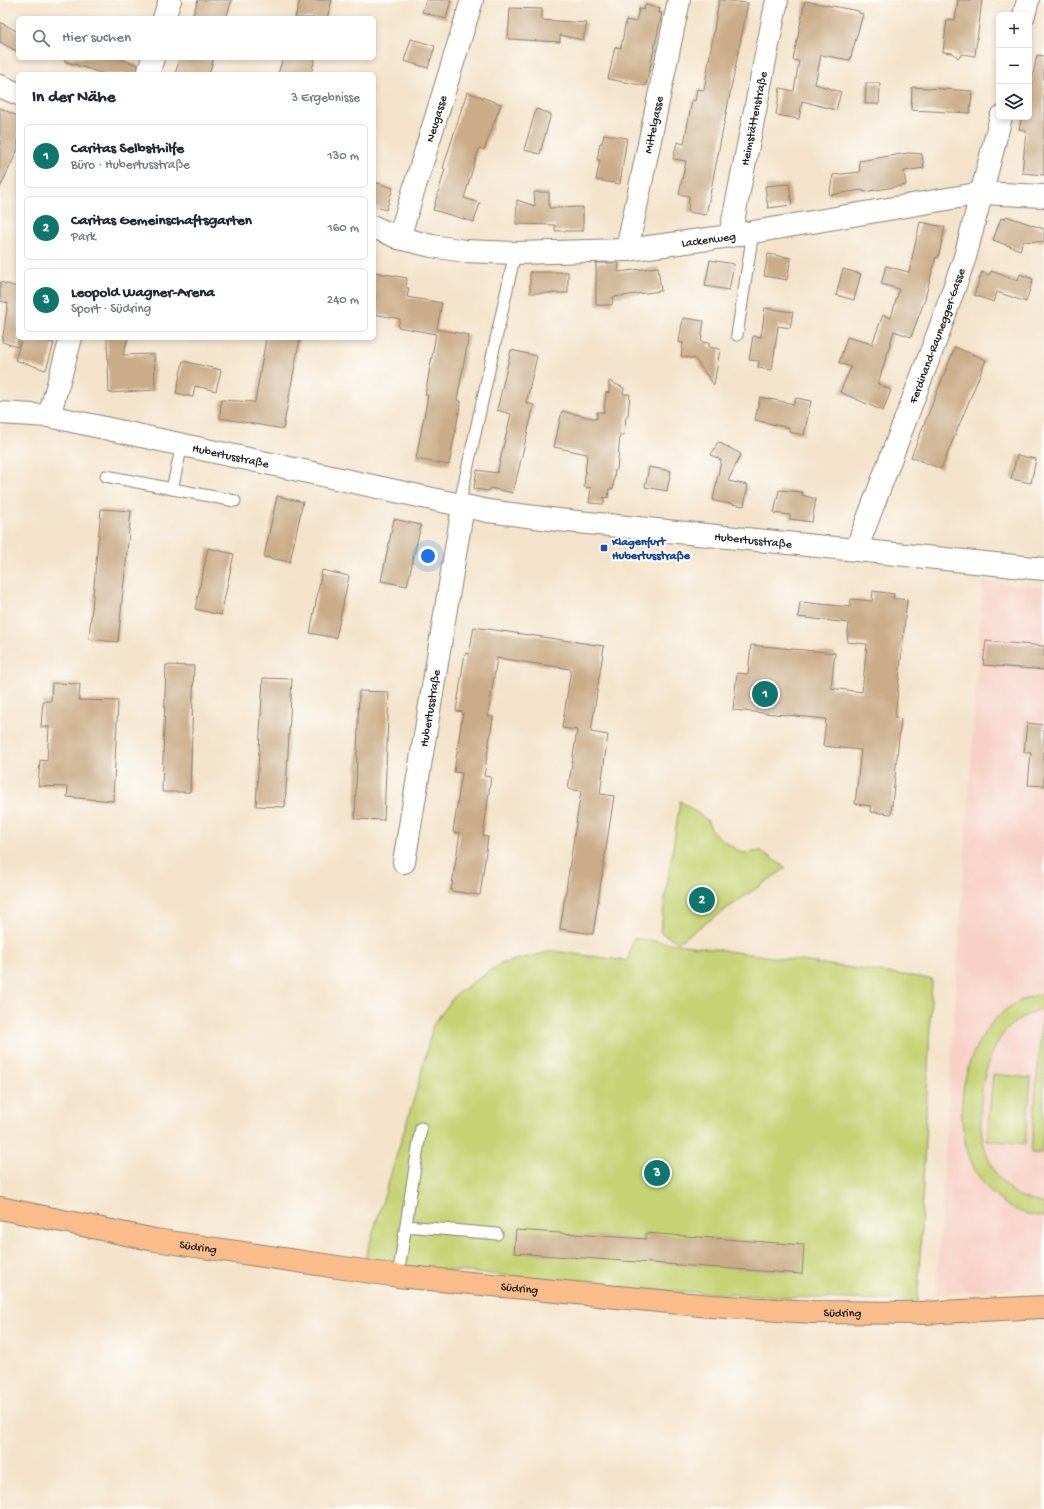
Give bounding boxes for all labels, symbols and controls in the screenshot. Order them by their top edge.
map controls [996,12,1032,120]
button: + [996,12,1032,48]
search box [16,16,376,60]
icon: search [30,27,52,49]
text: Hier suchen [62,29,131,47]
button: − [996,48,1032,84]
street label: Heimstättenstraße [739,70,772,167]
button: layers [996,84,1032,120]
text: In der Nähe [32,88,115,108]
text: 3 Ergebnisse [291,91,360,106]
street label: Neugasse [424,93,452,144]
street label: Mittelgasse [642,94,668,155]
text: Caritas Selbsthilfe [71,140,184,158]
text: 1 [43,149,49,164]
text: 130 m [327,149,359,164]
text: Büro · Hubertusstraße [71,158,190,173]
text: Caritas Gemeinschaftsgarten [71,212,252,230]
text: 2 [43,221,49,236]
text: 160 m [327,221,359,236]
text: Park [71,230,96,245]
street label: Lackenweg [681,230,737,252]
street label: Ferdinand-Raunegger-Gasse [907,266,970,407]
text: Leopold Wagner-Arena [71,284,215,302]
text: 3 [43,293,49,308]
text: 240 m [327,293,359,308]
text: Sport · Südring [71,302,151,317]
street label: Hubertusstraße [191,442,271,473]
street label: Hubertusstraße [713,531,793,553]
place label: Klagenfurt Hubertusstraße [611,536,691,564]
marker: Klagenfurt Hubertusstraße [599,543,609,553]
your location [418,546,438,566]
street label: Hubertusstraße [418,668,445,748]
pin: 1 [752,679,778,709]
pin: 2 [689,885,715,915]
pin: 3 [644,1158,670,1188]
street label: Südring [178,1239,218,1258]
street label: Südring [500,1281,539,1298]
street label: Südring [824,1307,862,1321]

